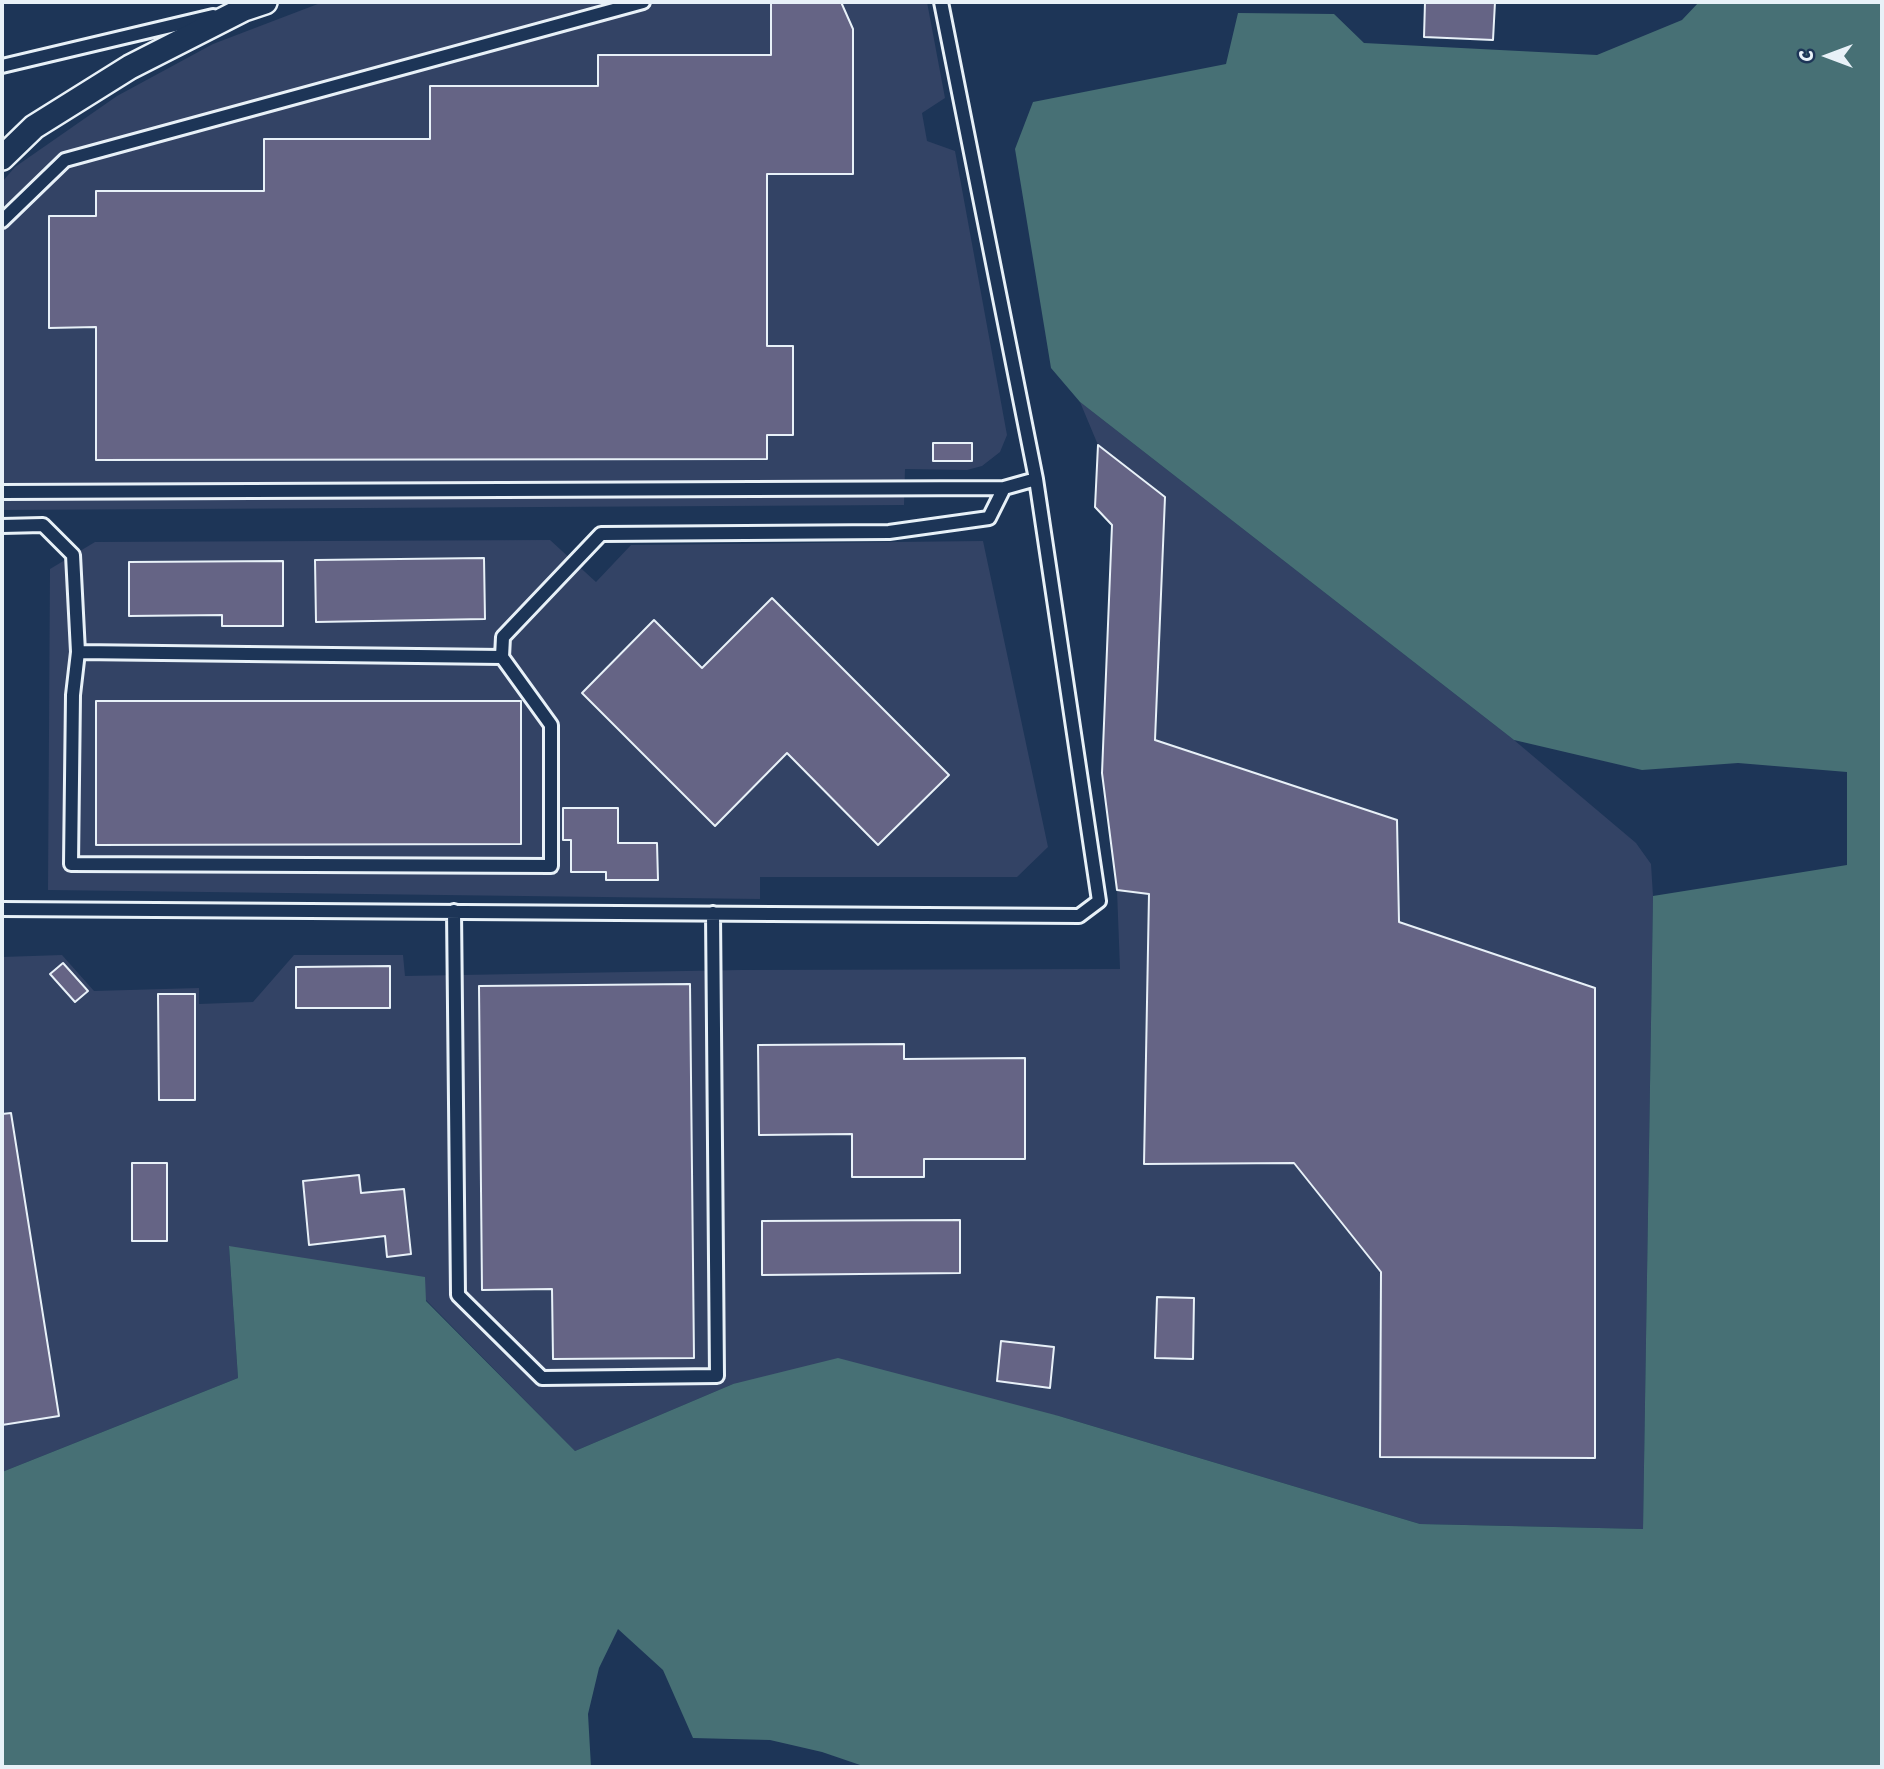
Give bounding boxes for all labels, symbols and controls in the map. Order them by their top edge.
north arrow [1793,21,1863,91]
text: С [1794,50,1819,62]

